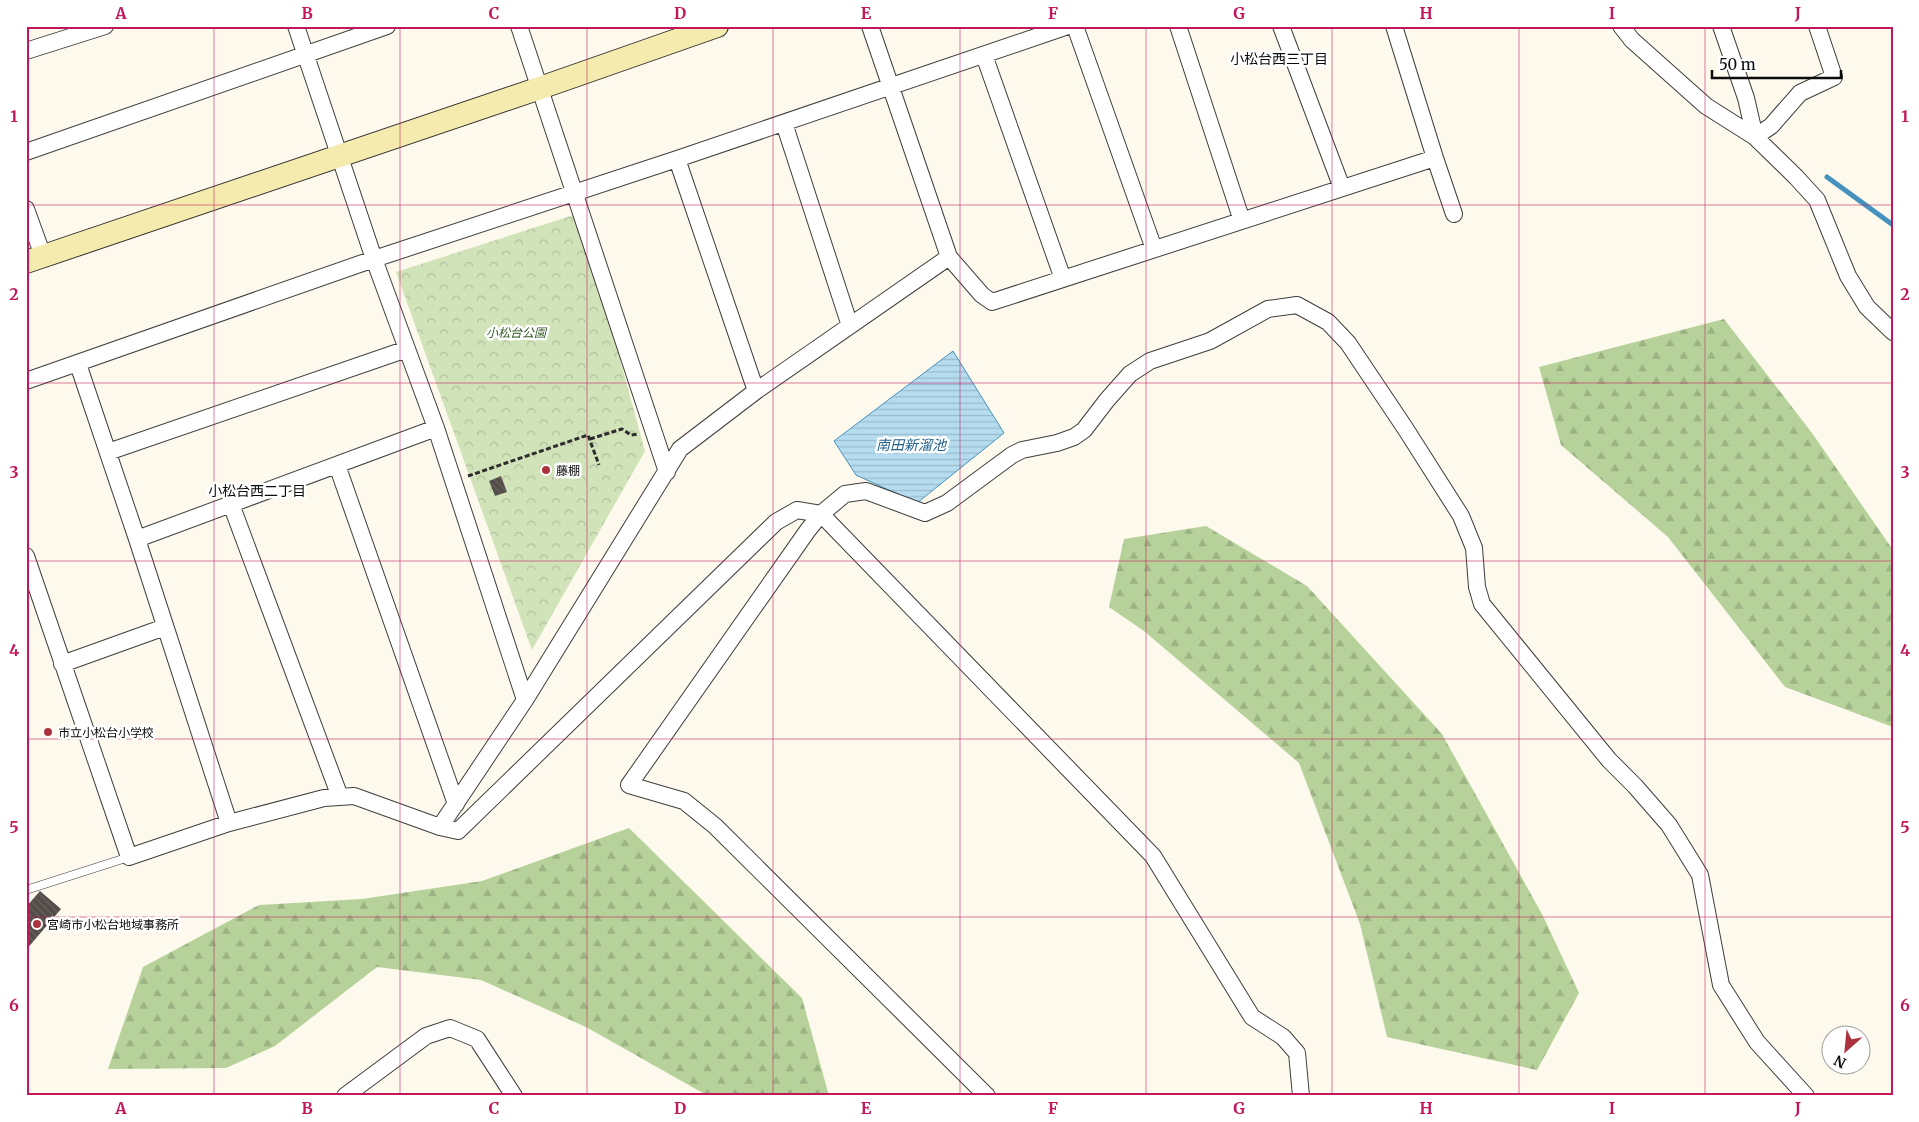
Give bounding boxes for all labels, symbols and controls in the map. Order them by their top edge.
text: A [114,3,127,23]
text: B [301,3,313,23]
text: C [489,3,499,23]
text: D [674,3,686,23]
text: E [861,3,872,23]
text: F [1048,3,1058,23]
text: G [1233,3,1245,23]
text: H [1419,3,1433,23]
text: I [1609,3,1615,23]
text: J [1794,3,1801,23]
scale bar [1712,48,1840,80]
district label: 小松台西三丁目 [1230,50,1328,68]
text: 50 m [1719,55,1756,74]
text: 1 [10,106,18,126]
text: 1 [1901,106,1909,126]
text: 2 [9,284,19,304]
text: 2 [1900,284,1910,304]
park label: 小松台公園 [486,325,548,340]
water label: 南田新溜池 [876,436,948,454]
text: 3 [9,462,19,482]
text: 3 [1900,462,1910,482]
place label: 藤棚 [556,463,580,478]
marker: 藤棚 [540,464,552,476]
district label: 小松台西二丁目 [208,482,306,500]
text: 4 [9,640,19,660]
text: 4 [1900,640,1910,660]
place label: 市立小松台小学校 [58,725,154,740]
marker: 市立小松台小学校 [42,726,54,738]
text: 5 [9,817,19,837]
text: 5 [1900,817,1910,837]
place label: 宮崎市小松台地域事務所 [47,917,179,932]
marker: 宮崎市小松台地域事務所 [31,918,43,930]
text: 6 [9,995,19,1015]
text: 6 [1900,995,1910,1015]
north arrow [1822,1024,1872,1074]
text: N [1831,1051,1849,1072]
text: A [114,1098,127,1118]
text: B [301,1098,313,1118]
text: C [489,1098,499,1118]
text: D [674,1098,686,1118]
text: E [861,1098,872,1118]
text: F [1048,1098,1058,1118]
text: G [1233,1098,1245,1118]
text: H [1419,1098,1433,1118]
text: I [1609,1098,1615,1118]
text: J [1794,1098,1801,1118]

